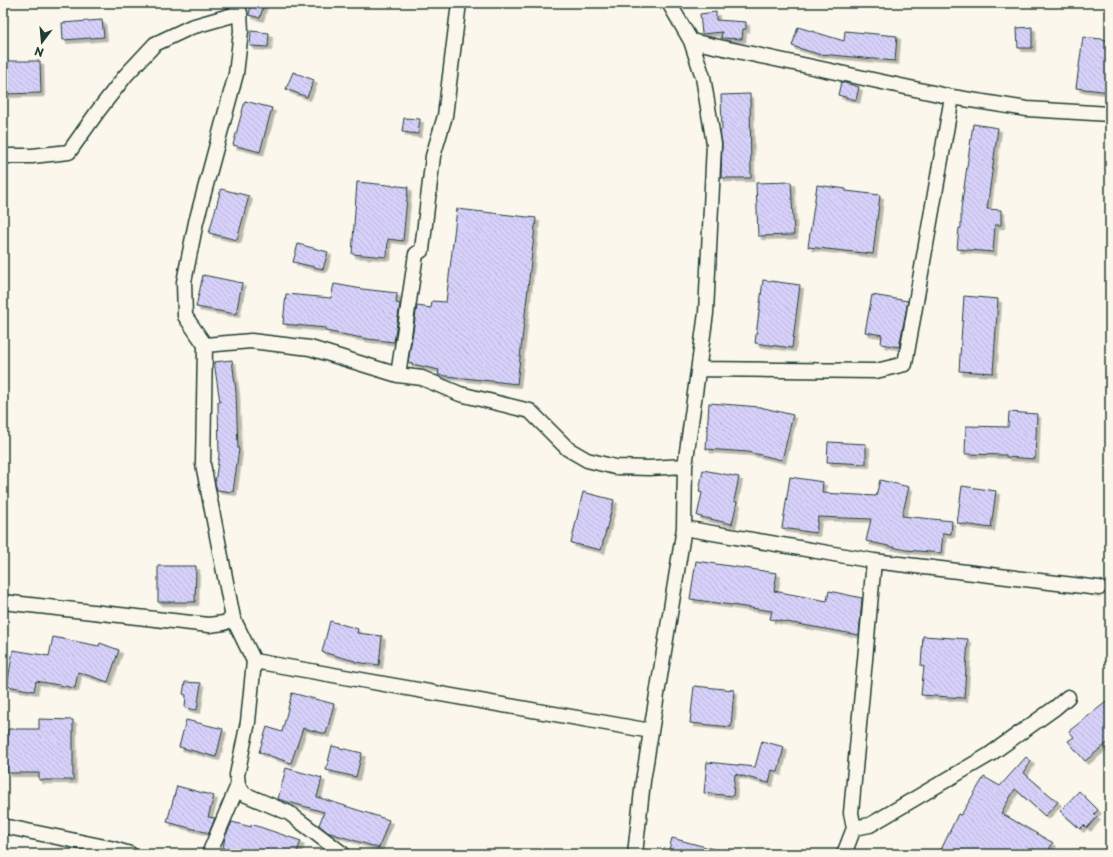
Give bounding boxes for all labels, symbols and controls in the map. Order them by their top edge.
north arrow [22,22,62,62]
text: N [32,43,46,61]

